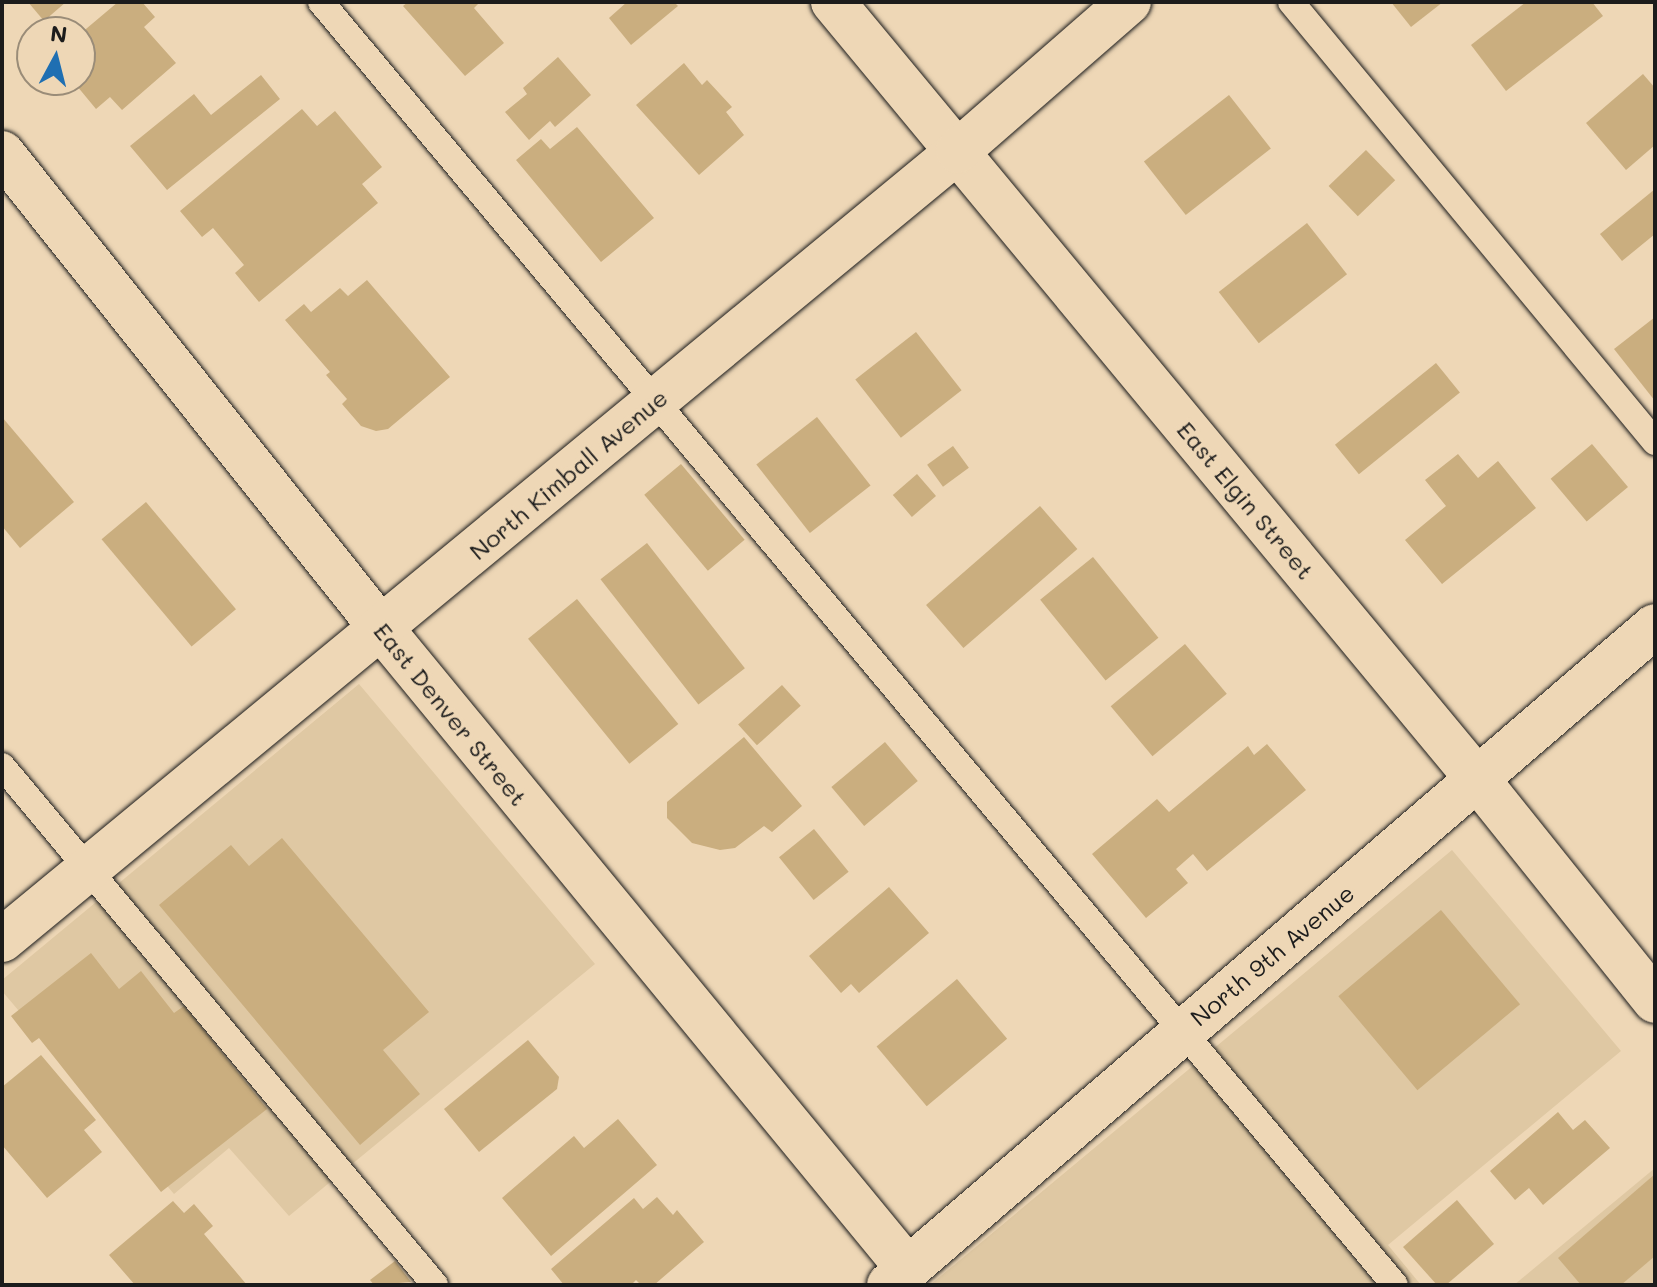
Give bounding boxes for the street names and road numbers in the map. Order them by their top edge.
street label: North Kimball Avenue [463,383,673,565]
street label: East Elgin Street [1172,415,1320,585]
street label: East Denver Street [368,617,534,811]
street label: North 9th Avenue [1184,878,1360,1032]

